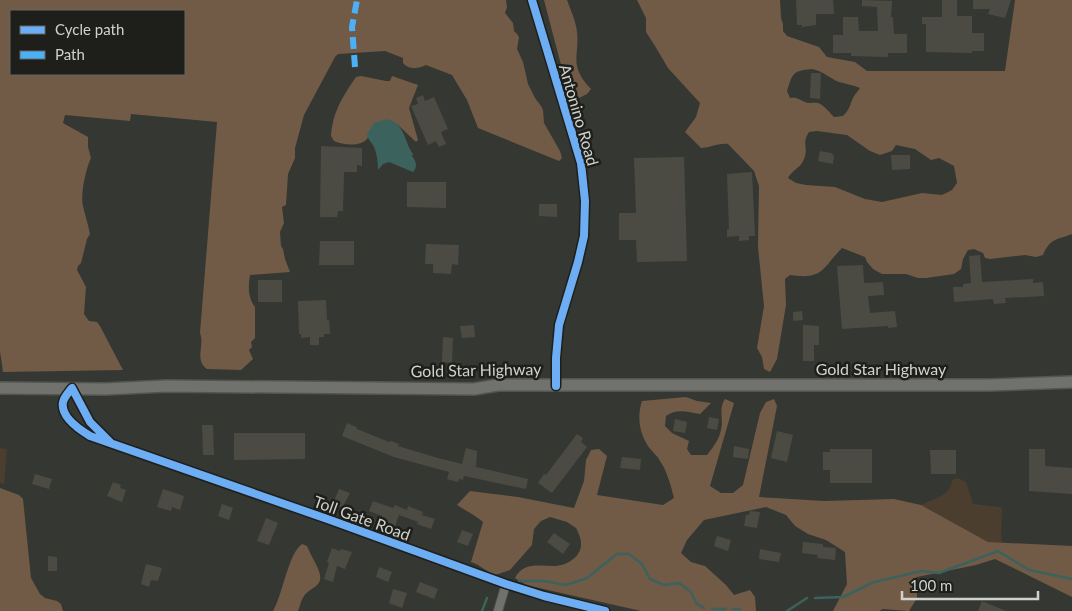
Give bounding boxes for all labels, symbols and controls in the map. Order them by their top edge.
legend [10,10,185,75]
text: Cycle path [55,20,124,38]
text: Path [55,45,85,63]
street label: Antonino Road [556,62,603,168]
street label: Gold Star Highway [410,359,542,380]
street label: Gold Star Highway [816,359,947,378]
street label: Toll Gate Road [311,491,413,544]
scale bar [902,568,1038,600]
text: 100 m [910,576,952,594]

